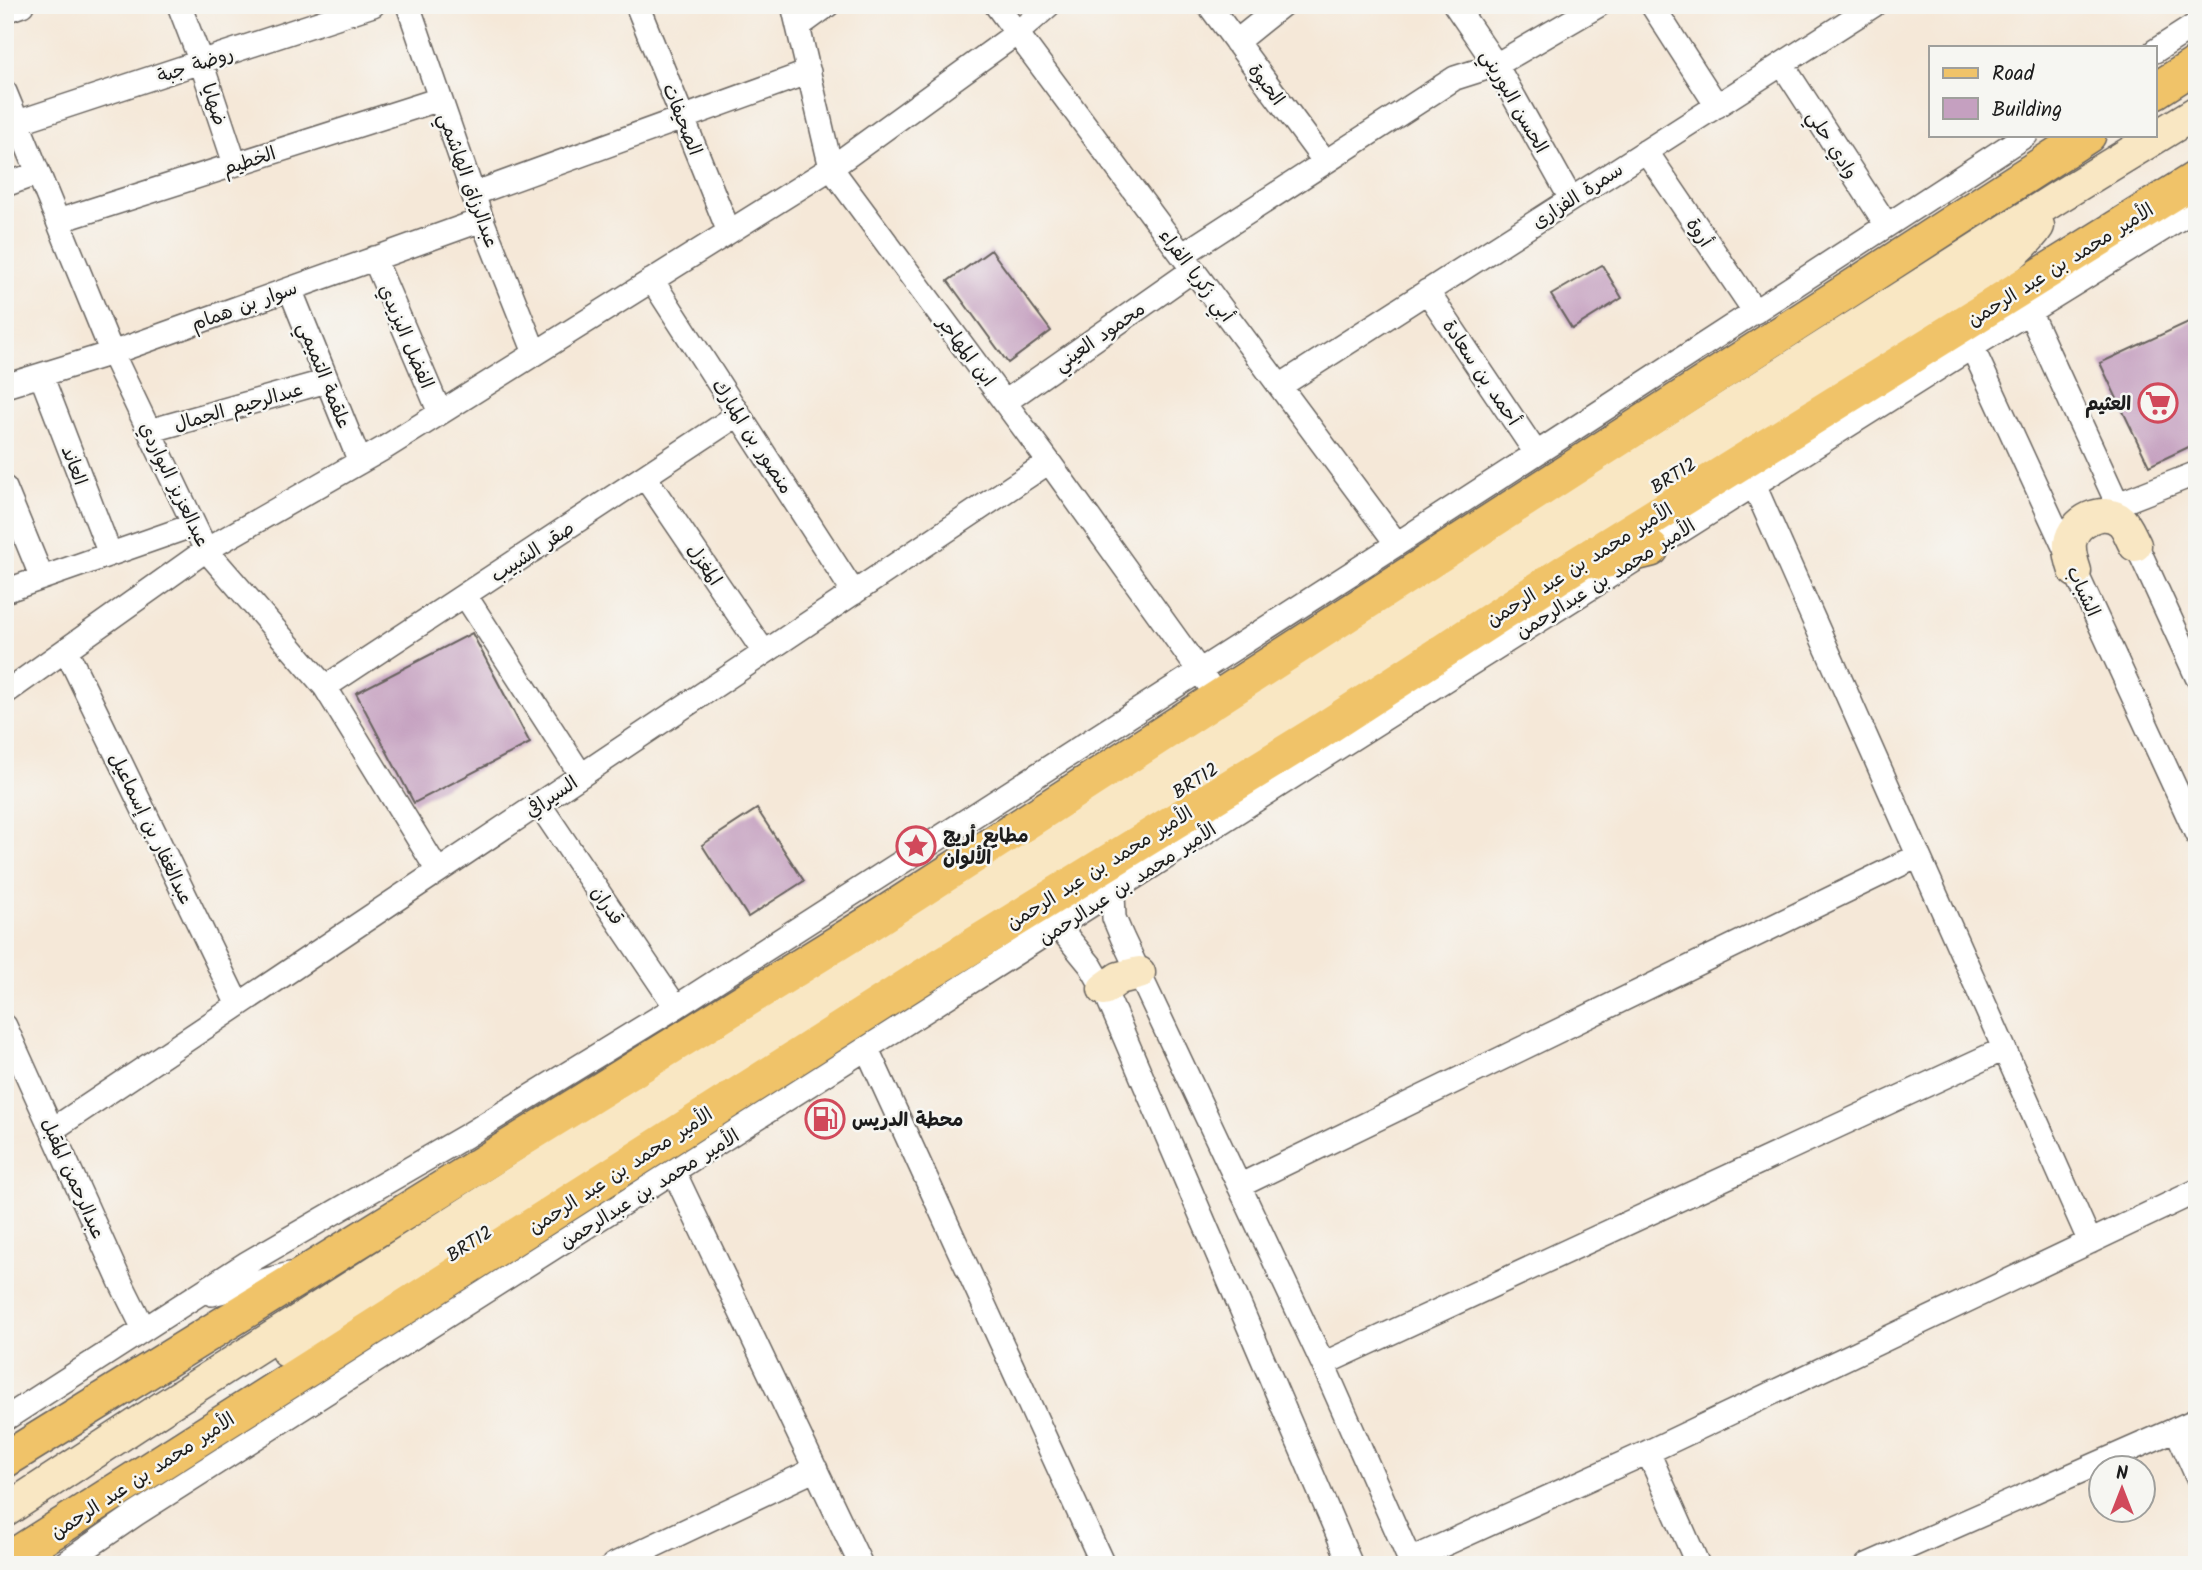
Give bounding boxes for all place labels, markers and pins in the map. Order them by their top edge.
supermarket icon: العثيم [2137,382,2179,424]
place label: العثيم [2085,390,2131,420]
place label: مطابع أريج الألوان [943,822,1028,874]
place icon: مطابع أريج الألوان [895,825,937,867]
fuel station icon: محطة الدريس [804,1098,846,1140]
place label: محطة الدريس [852,1106,963,1136]

